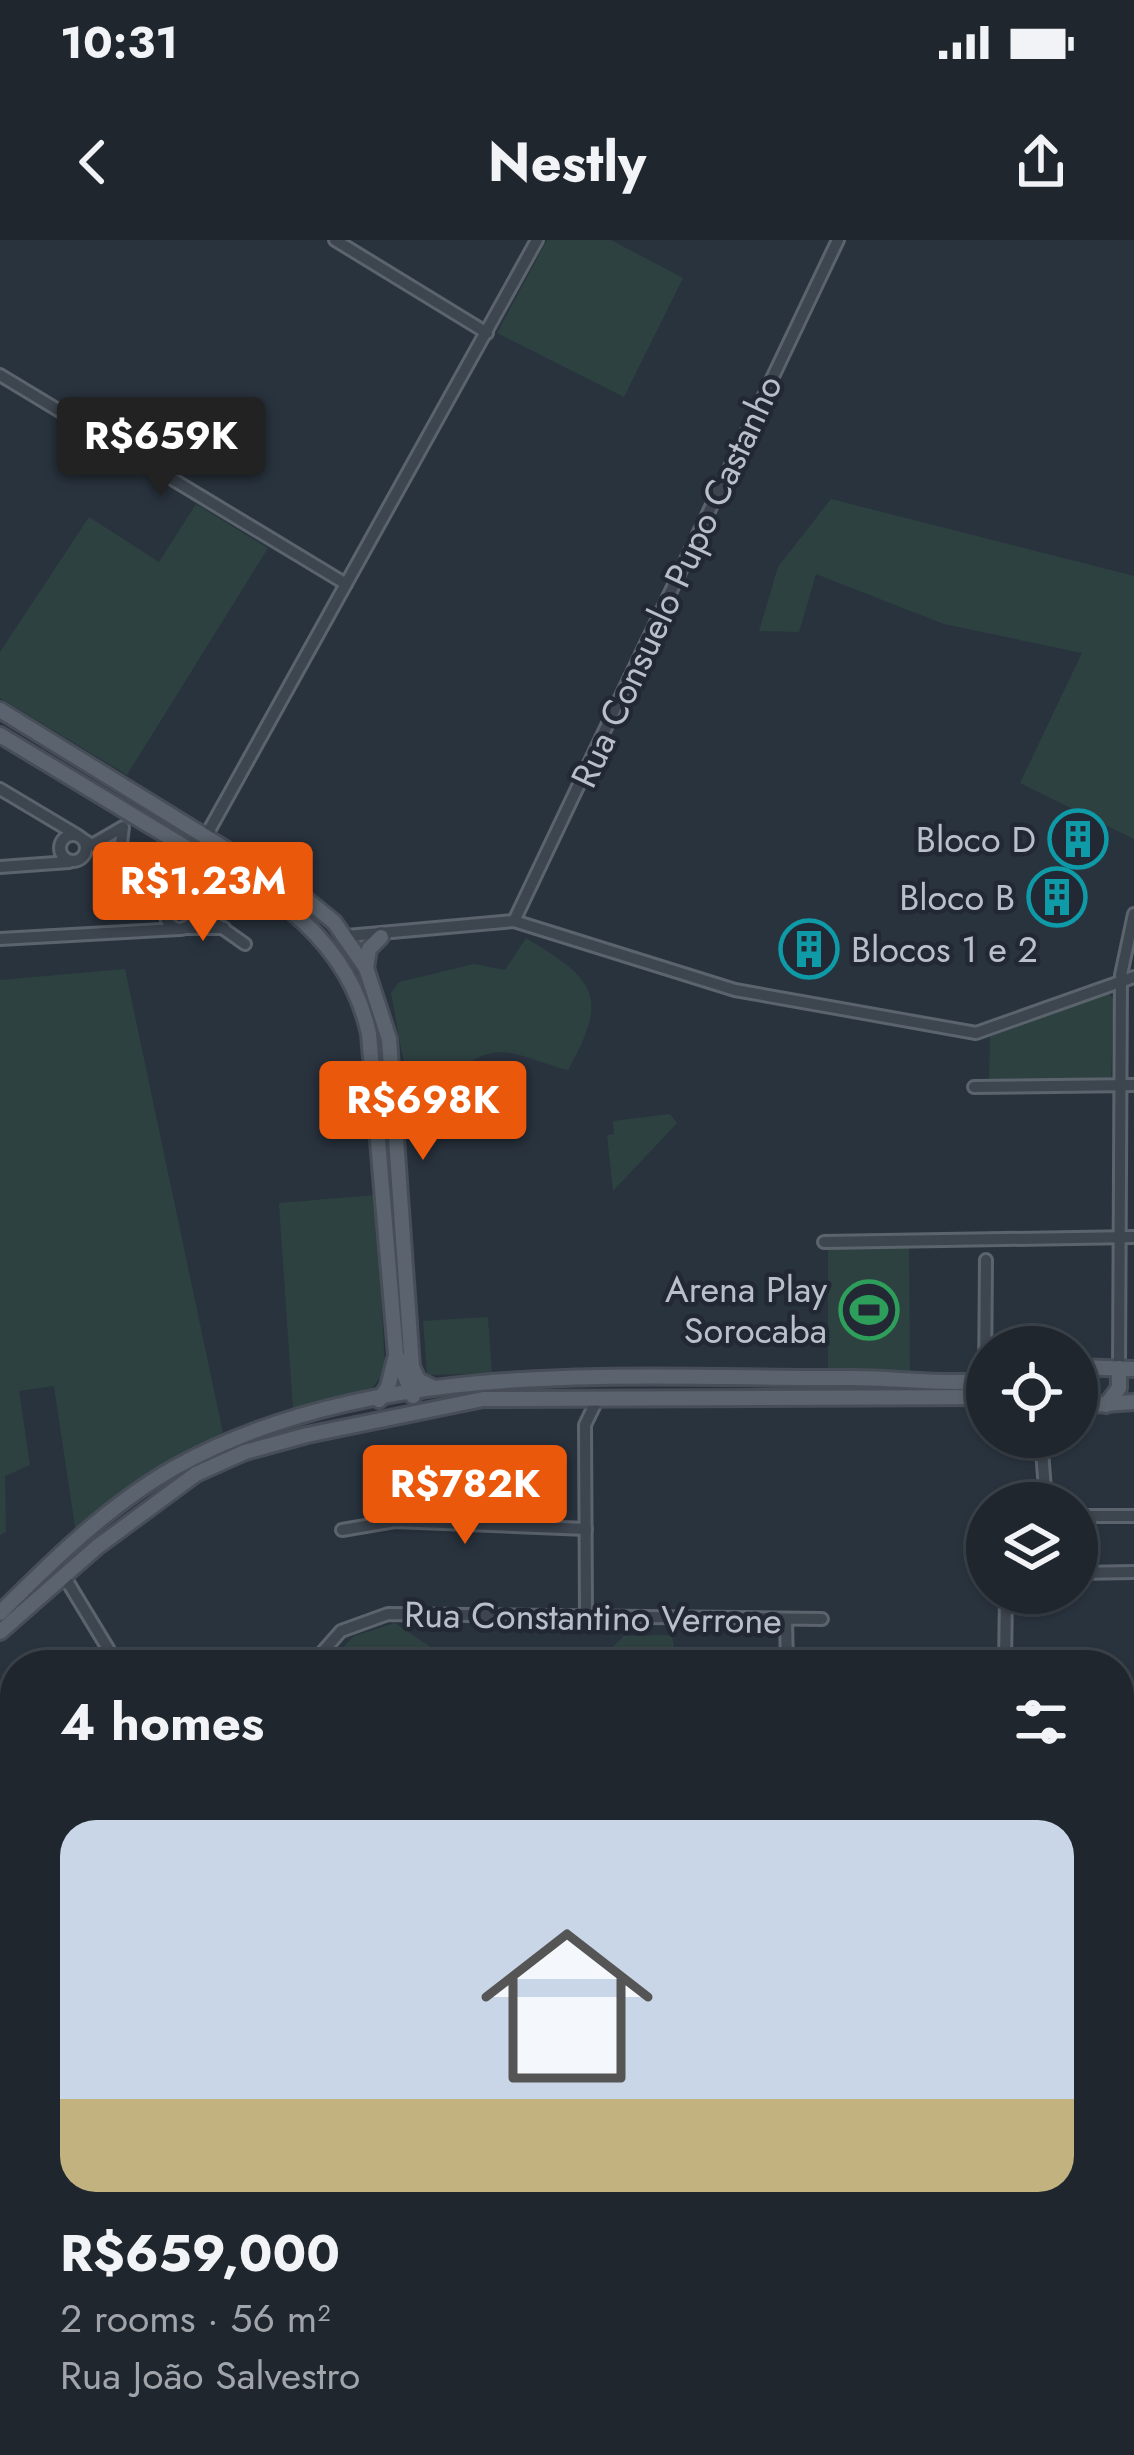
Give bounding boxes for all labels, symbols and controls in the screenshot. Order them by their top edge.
text: 10:31 [60,10,178,75]
text: Nestly [488,123,646,201]
icon: back [60,129,126,195]
icon: share [1008,129,1074,195]
street label: Rua Consuelo Pupo Castanho [557,366,795,796]
pin: R$659K [63,397,259,499]
text: R$659K [84,407,238,464]
building icon: Bloco D [1047,808,1109,870]
place label: Bloco D [916,813,1036,865]
pin: R$1.23M [92,842,314,944]
text: R$1.23M [120,852,286,909]
building icon: Bloco B [1026,866,1088,928]
place label: Bloco B [899,871,1015,923]
building icon: Blocos 1 e 2 [778,918,840,980]
place label: Blocos 1 e 2 [851,923,1038,975]
pin: R$698K [325,1061,521,1163]
text: R$698K [346,1071,500,1128]
place label: Arena Play Sorocaba [665,1263,827,1356]
sports icon: Arena Play Sorocaba [838,1279,900,1341]
map controls [966,1326,1098,1614]
button: locate [966,1326,1098,1458]
pin: R$782K [367,1445,563,1547]
text: R$782K [390,1455,540,1512]
button: layers [966,1482,1098,1614]
street label: Rua Constantino Verrone [404,1588,782,1646]
text: 4 homes [60,1685,264,1759]
icon: filters [1008,1689,1074,1755]
icon: home [459,1898,675,2114]
text: R$659,000 [60,2216,340,2290]
text: 2 rooms · 56 m² [60,2290,331,2347]
text: Rua João Salvestro [60,2347,360,2404]

